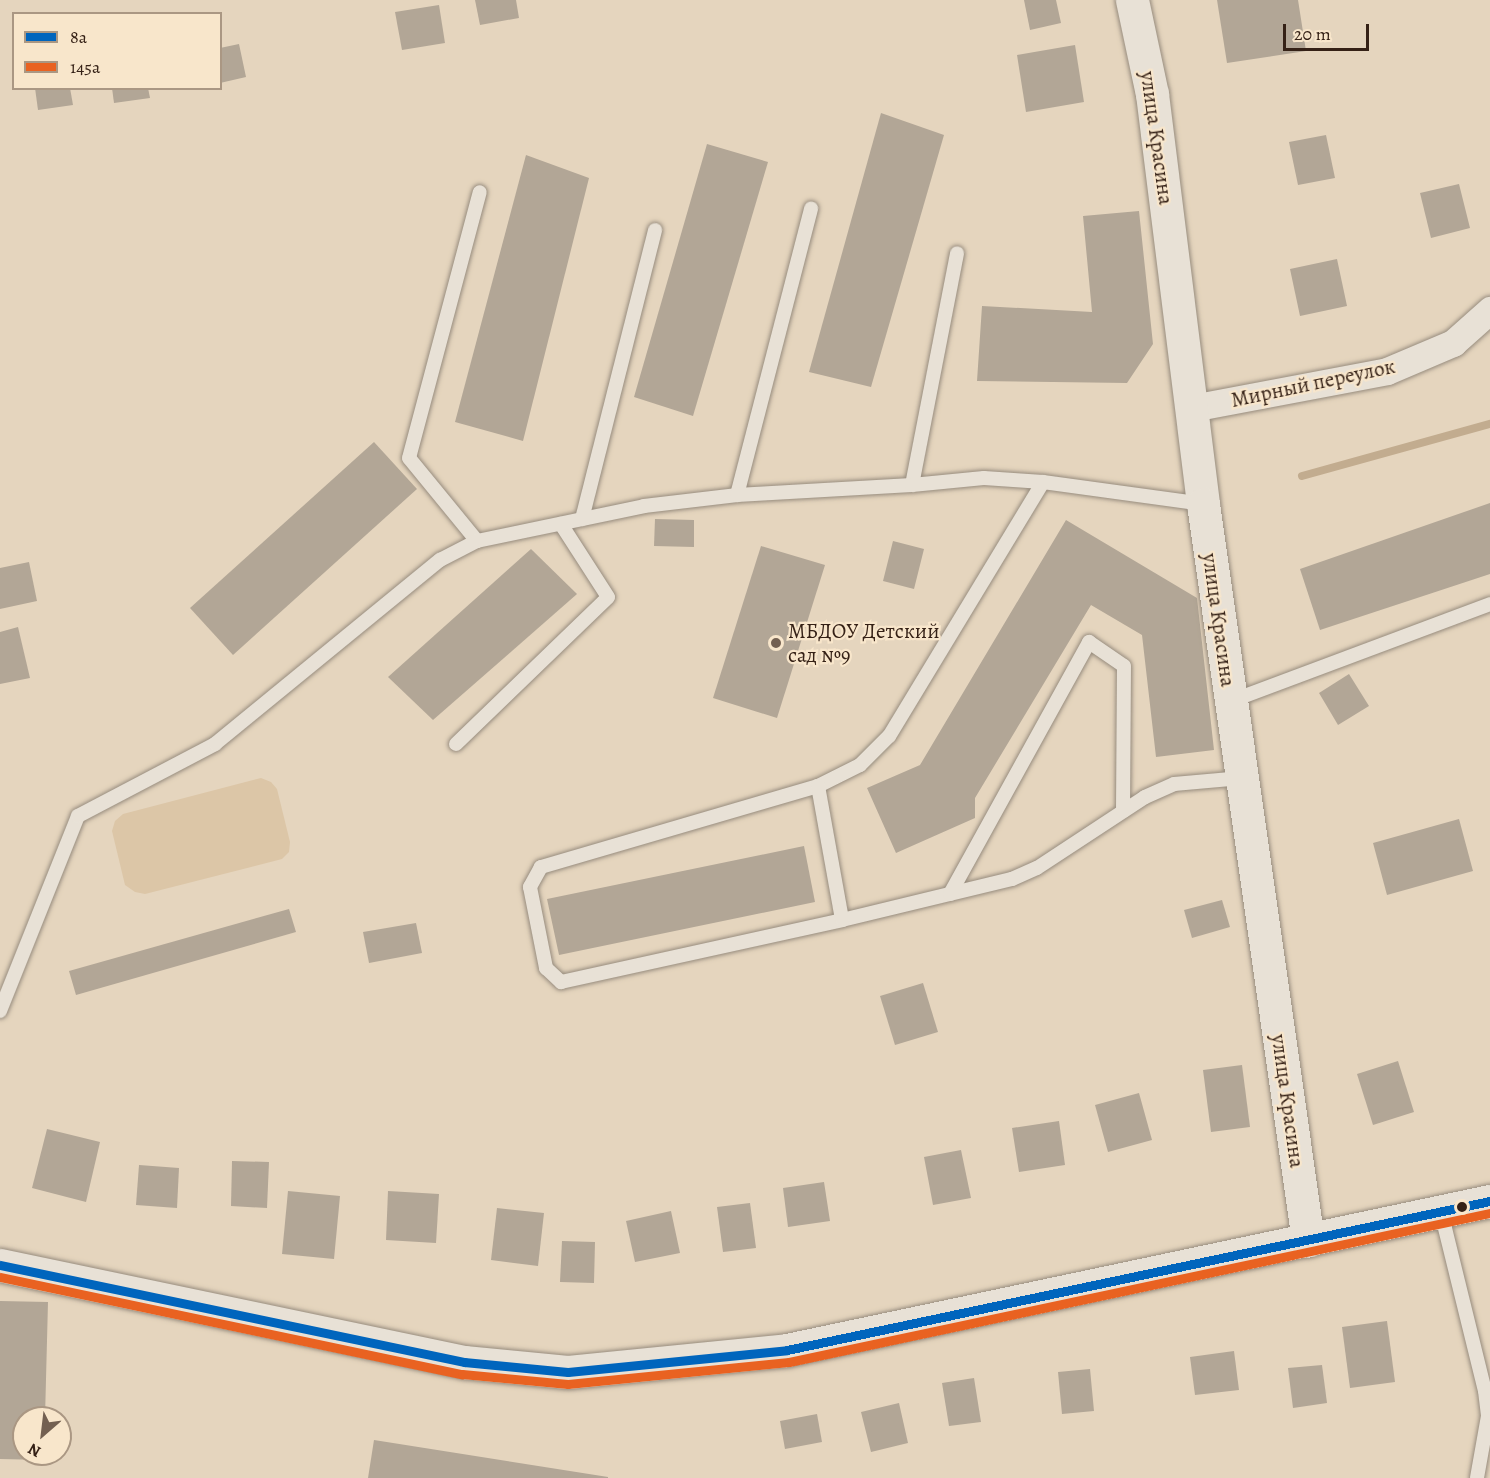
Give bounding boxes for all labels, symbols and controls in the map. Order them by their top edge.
legend [12,12,222,90]
scale bar [1286,12,1372,50]
text: 20 m [1294,22,1331,46]
text: 8а [70,25,87,49]
text: 145а [70,55,100,79]
street label: улица Красина [1135,70,1179,206]
street label: Мирный переулок [1229,353,1397,413]
street label: улица Красина [1197,552,1241,688]
place label: МБДОУ Детский сад №9 [788,618,939,668]
marker: МБДОУ Детский сад №9 [769,636,783,650]
street label: улица Красина [1266,1033,1310,1169]
unlabelled marker [1456,1201,1468,1213]
north arrow [12,1406,72,1466]
text: N [24,1438,45,1463]

